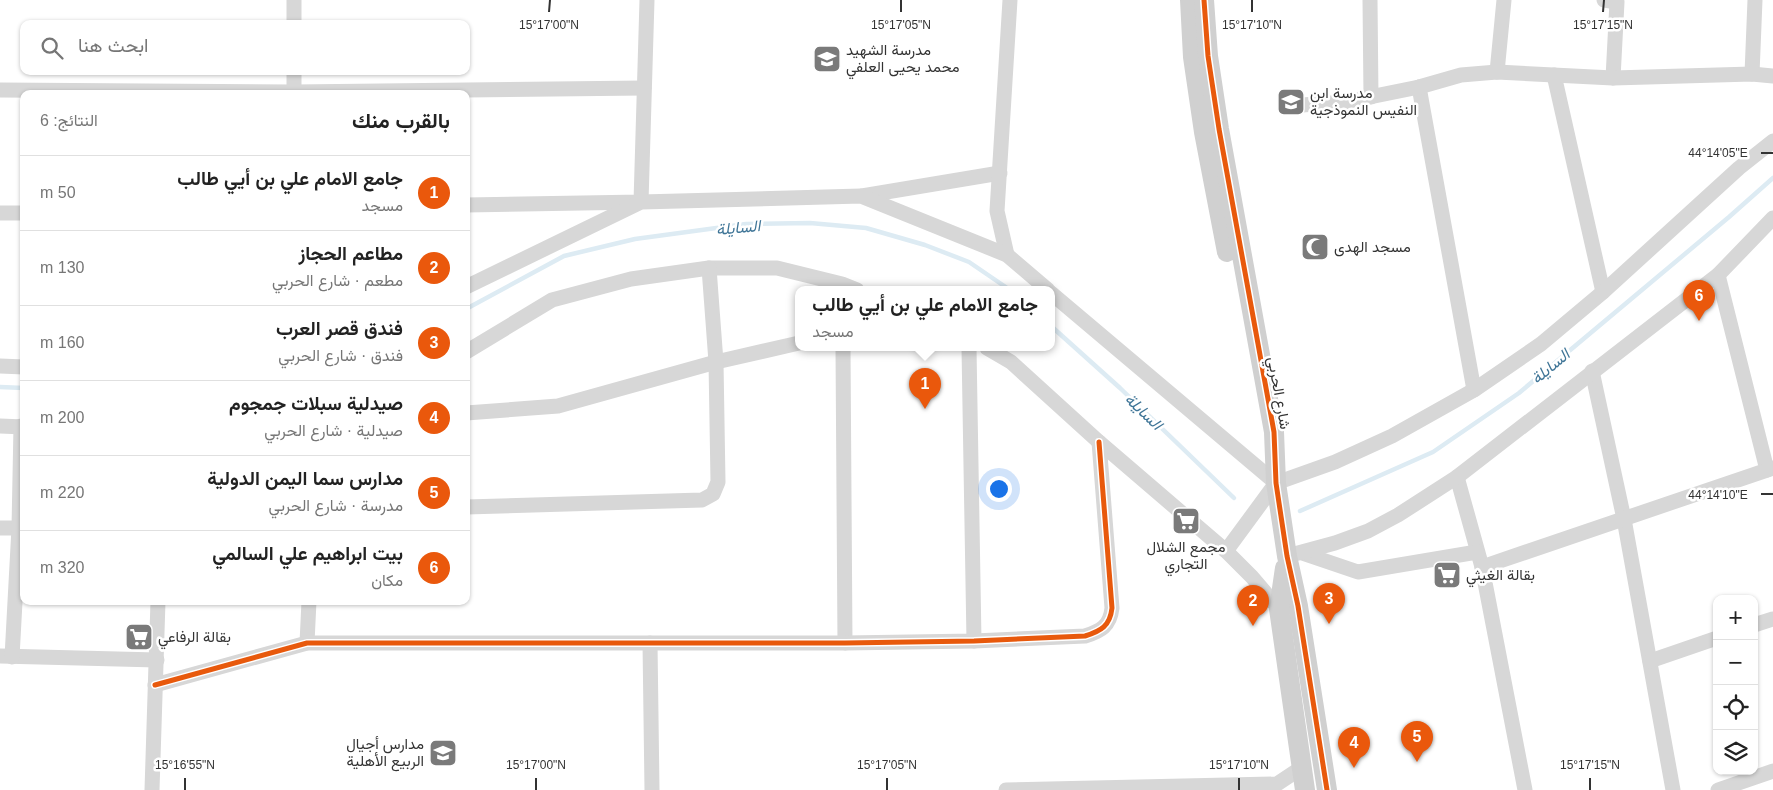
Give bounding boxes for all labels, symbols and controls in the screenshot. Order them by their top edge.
text: 15°17'00"N [519,18,579,32]
text: 15°17'05"N [871,18,931,32]
text: 15°17'10"N [1222,18,1282,32]
text: 15°17'15"N [1573,18,1633,32]
search box [20,20,470,75]
icon: search [38,34,66,62]
text: ابحث هنا [78,35,148,56]
place label: مدرسة الشهيد محمد يحيى العلفي [846,41,960,80]
school or university icon: مدرسة الشهيد محمد يحيى العلفي [812,44,842,74]
place label: مدرسة ابن النفيس النموذجية [1310,84,1417,120]
school or university icon: مدرسة ابن النفيس النموذجية [1276,87,1306,117]
text: بالقرب منك [352,109,450,132]
text: النتائج: 6 [40,112,98,129]
text: 44°14'05"E [1688,146,1748,160]
text: جامع الامام علي بن أيي طالب [177,168,403,189]
text: 50 m [40,184,76,201]
text: 1 [430,184,438,201]
text: مسجد [362,197,403,214]
water label: السايلة [715,217,763,239]
mosque icon: مسجد الهدى [1300,232,1330,262]
place label: مسجد الهدى [1334,238,1411,257]
text: مطاعم الحجاز [298,243,403,264]
text: 130 m [40,259,84,276]
text: 2 [430,259,438,276]
text: مطعم · شارع الحربي [272,272,403,289]
pin: 6 [1683,280,1715,321]
popup [795,286,1055,351]
text: جامع الامام علي بن أيي طالب [812,294,1038,315]
text: فندق قصر العرب [276,318,403,339]
text: مسجد [812,323,854,340]
text: 160 m [40,334,84,351]
text: 3 [430,334,438,351]
water label: السايلة [1528,344,1575,388]
text: فندق · شارع الحربي [278,347,403,364]
street label: شارع الحربي [1260,355,1294,432]
pin: 1 [909,368,941,409]
water label: السايلة [1121,390,1167,435]
text: صيدلية سبلات جمجوم [229,393,403,414]
text: 200 m [40,409,84,426]
text: 4 [430,409,438,426]
text: صيدلية · شارع الحربي [264,422,403,439]
text: مدارس سما اليمن الدولية [207,468,403,489]
your location [986,476,1012,502]
text: 220 m [40,484,84,501]
text: 5 [430,484,438,501]
text: 44°14'10"E [1688,488,1748,502]
text: مدرسة · شارع الحربي [268,497,403,514]
supermarket icon: مجمع الشلال التجاري [1171,506,1201,536]
place label: مجمع الشلال التجاري [1146,538,1226,577]
text: بيت ابراهيم علي السالمي [212,543,403,564]
text: 320 m [40,559,84,576]
text: 6 [430,559,438,576]
supermarket icon: بقالة الغيثي [1432,560,1462,590]
place label: بقالة الغيثي [1466,566,1535,588]
text: مكان [371,572,403,589]
pin: 3 [1313,583,1345,624]
pin: 2 [1237,585,1269,626]
map controls [1713,595,1758,775]
button: + [1713,595,1758,640]
supermarket icon: بقالة الرفاعي [124,622,154,652]
place label: بقالة الرفاعي [158,628,231,650]
button: − [1713,640,1758,685]
button: locate [1713,685,1758,730]
pin: 5 [1401,721,1433,762]
pin: 4 [1338,727,1370,768]
button: layers [1713,730,1758,775]
place label: مدارس أجيال الربيع الأهلية [346,735,424,772]
school or university icon: مدارس أجيال الربيع الأهلية [428,738,458,768]
text: 15°16'55"N [155,758,215,772]
text: 15°17'00"N [506,758,566,772]
text: 15°17'05"N [857,758,917,772]
text: 15°17'10"N [1209,758,1269,772]
text: 15°17'15"N [1560,758,1620,772]

